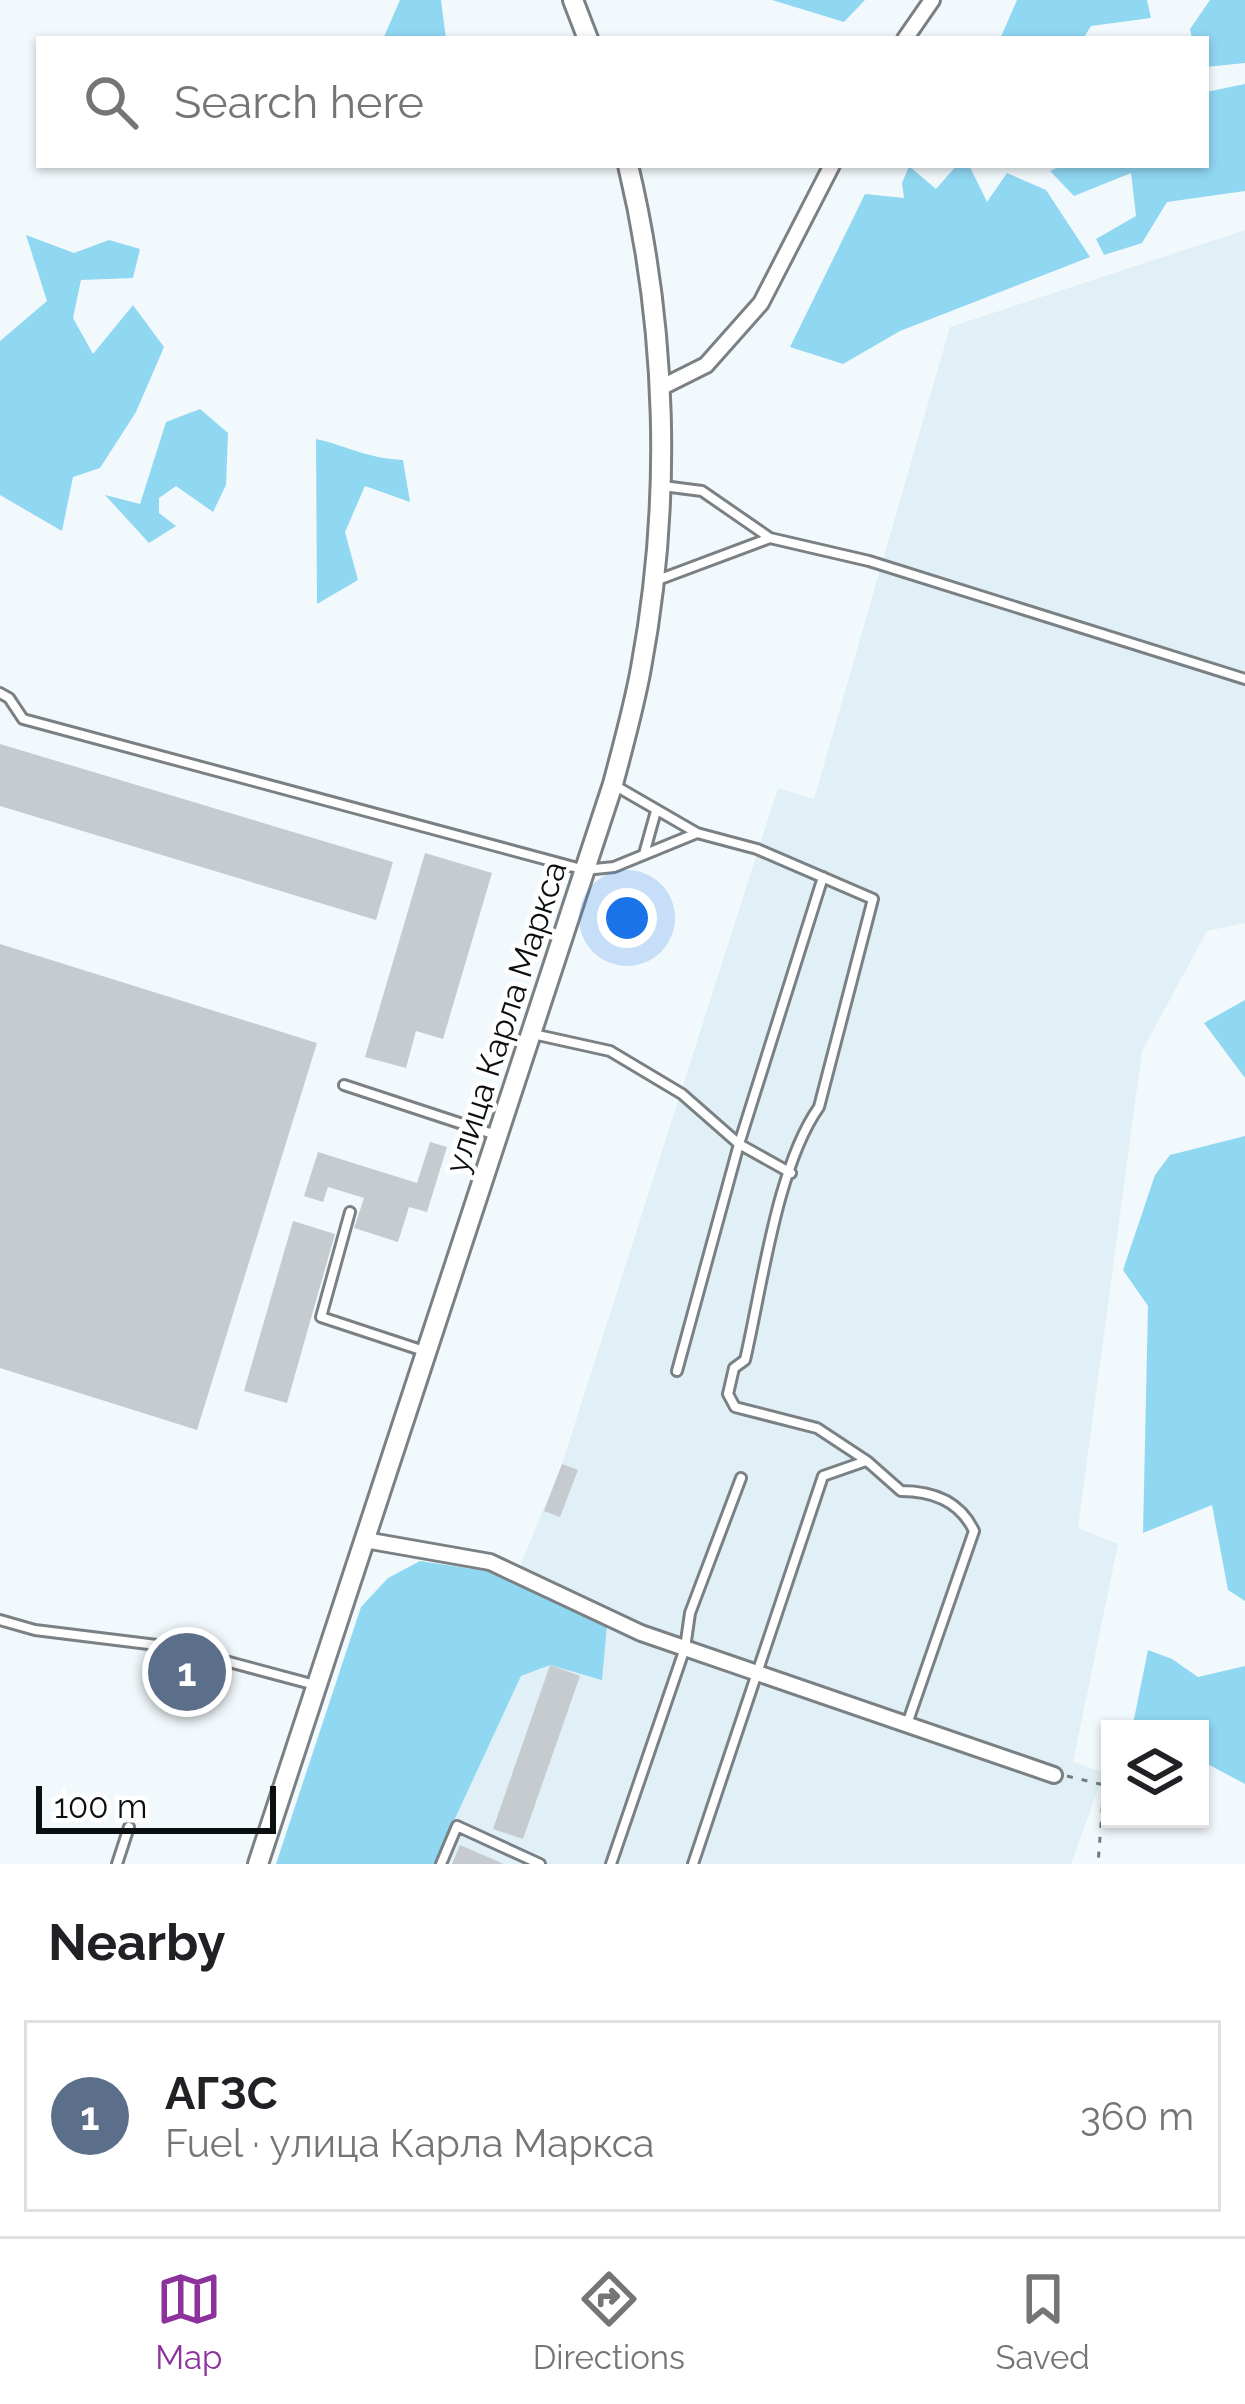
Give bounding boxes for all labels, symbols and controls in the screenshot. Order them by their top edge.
search box [36,36,1209,168]
icon: search [78,69,144,135]
text: Search here [174,76,424,129]
street label: улица Карла Маркса [437,856,574,1178]
your location [597,888,657,948]
pin: 1 [148,1627,226,1717]
map controls [1101,1720,1209,1828]
button: layers [1101,1720,1209,1828]
scale bar [36,1780,276,1833]
text: 100 m [54,1787,147,1826]
text: Nearby [48,1912,225,1972]
text: АГЗС [165,2067,278,2120]
text: 1 [80,2093,100,2139]
text: 360 m [1080,2093,1194,2139]
text: Fuel · улица Карла Маркса [165,2120,654,2166]
tab: Map [155,2266,222,2377]
tab: Directions [533,2266,685,2377]
tab: Saved [995,2266,1090,2377]

